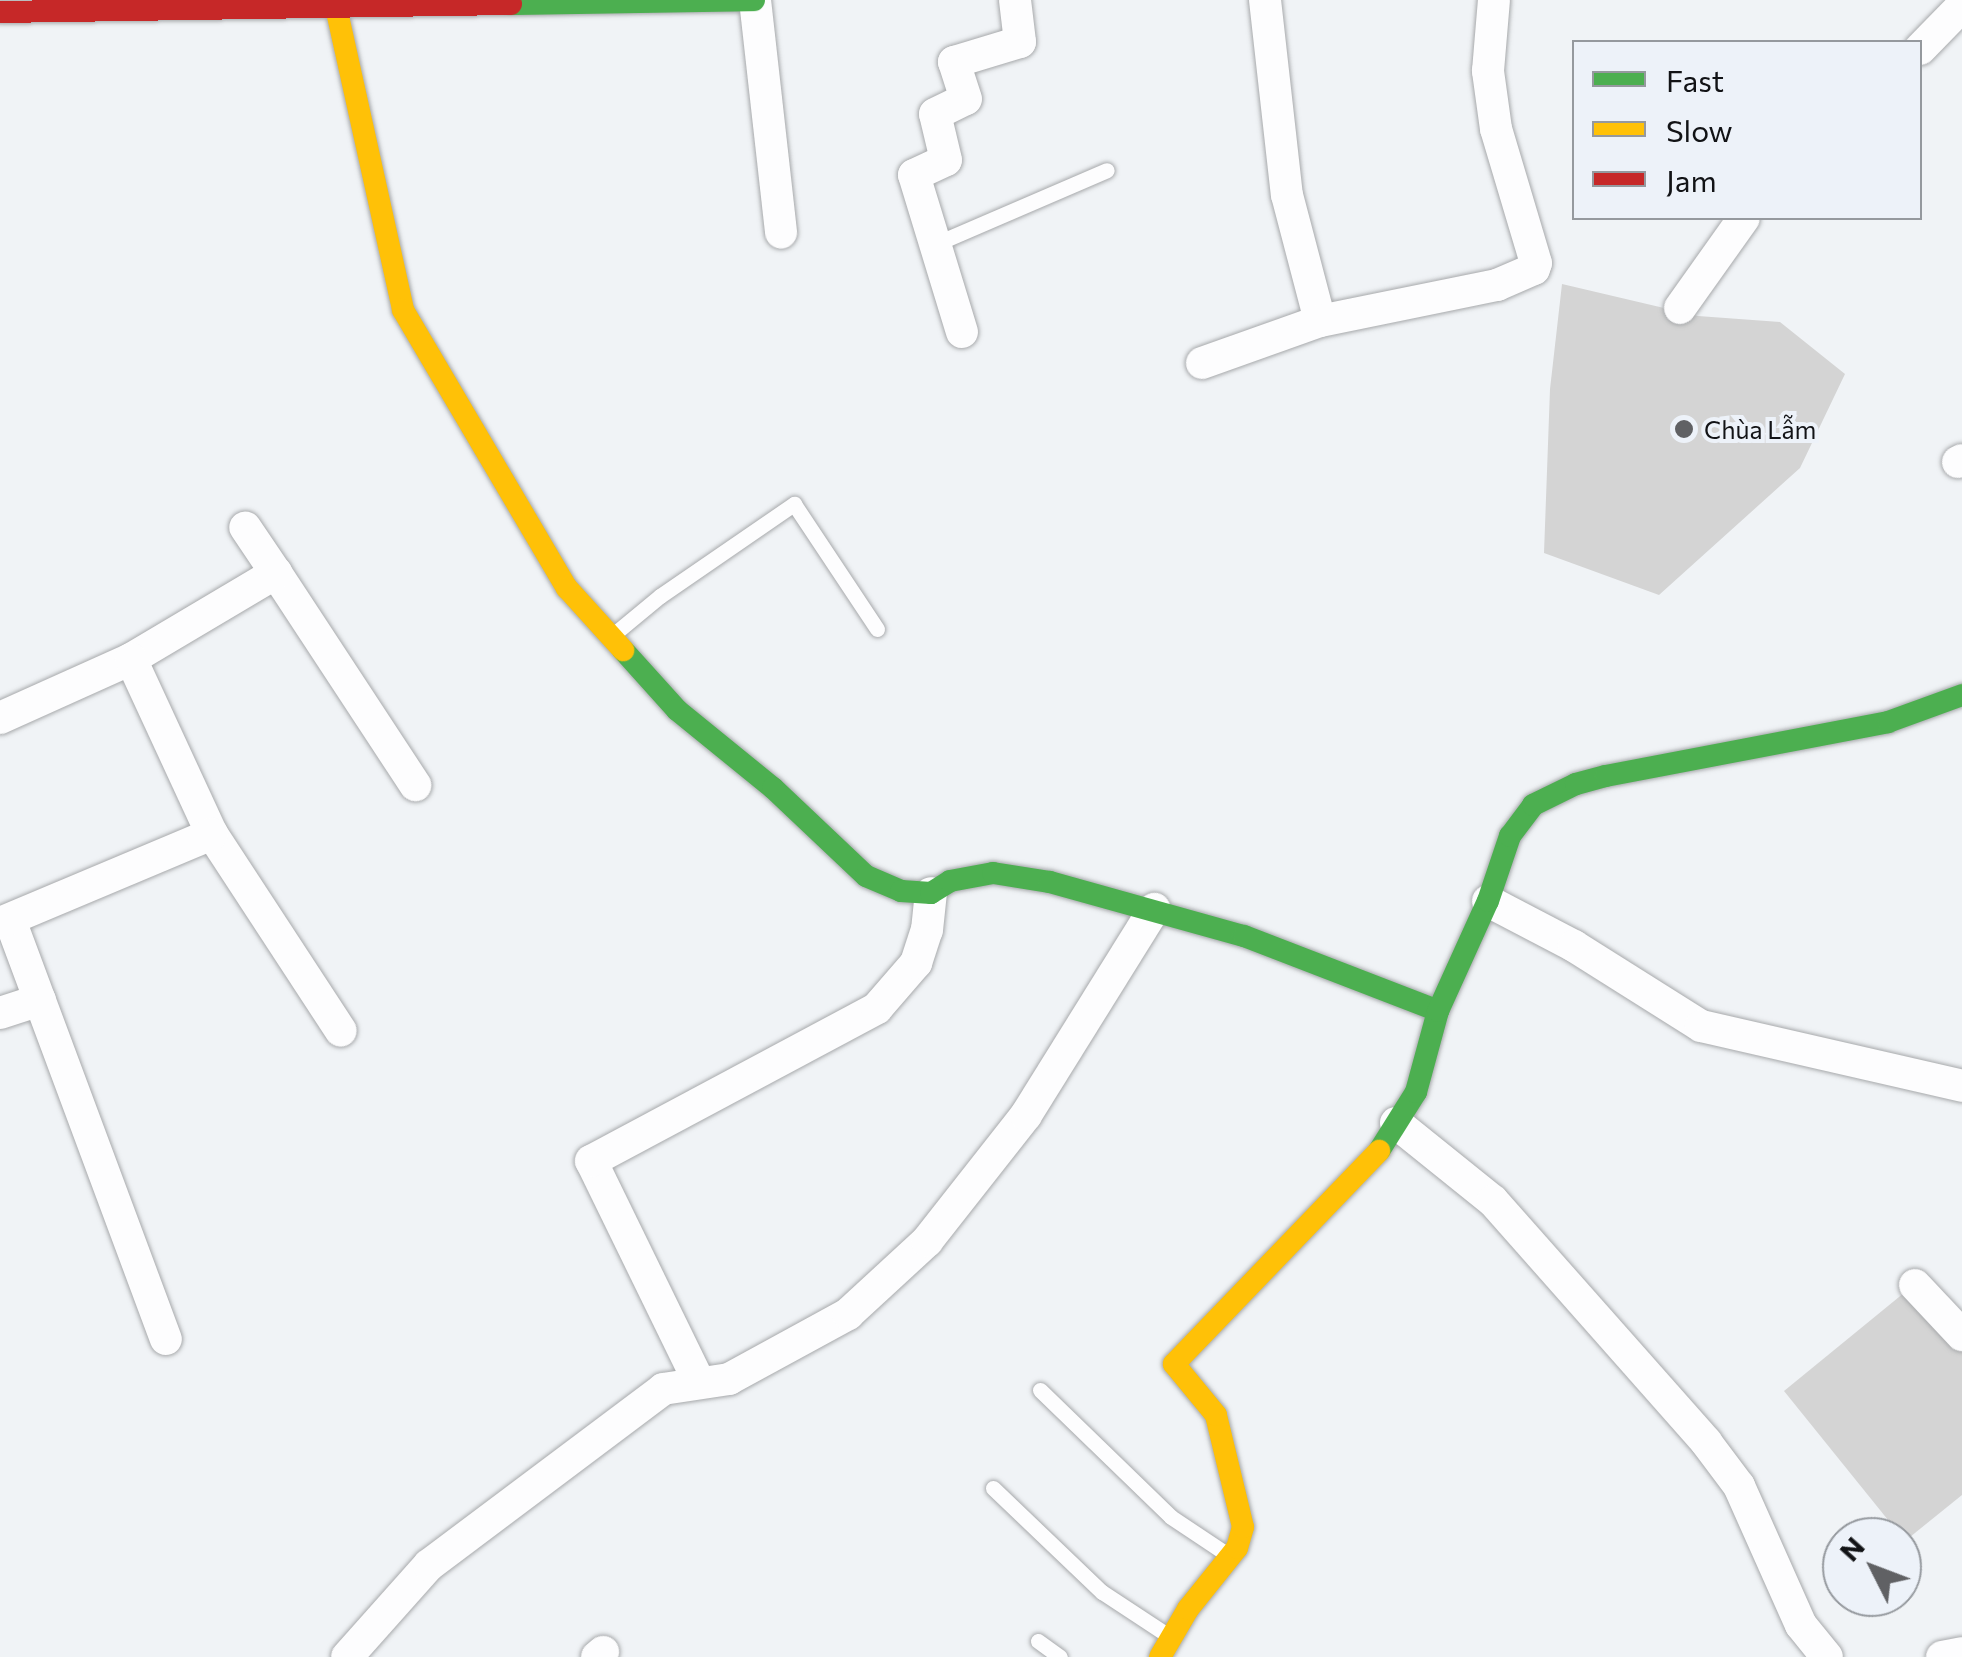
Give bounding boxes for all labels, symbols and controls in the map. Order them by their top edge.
legend [1572,40,1922,220]
text: Fast [1666,61,1724,98]
text: Slow [1666,111,1733,148]
text: Jam [1666,161,1717,198]
place label: Chùa Lẫm [1704,414,1816,444]
marker: Chùa Lẫm [1673,418,1695,440]
north arrow [1822,1517,1922,1617]
text: N [1832,1529,1871,1567]

